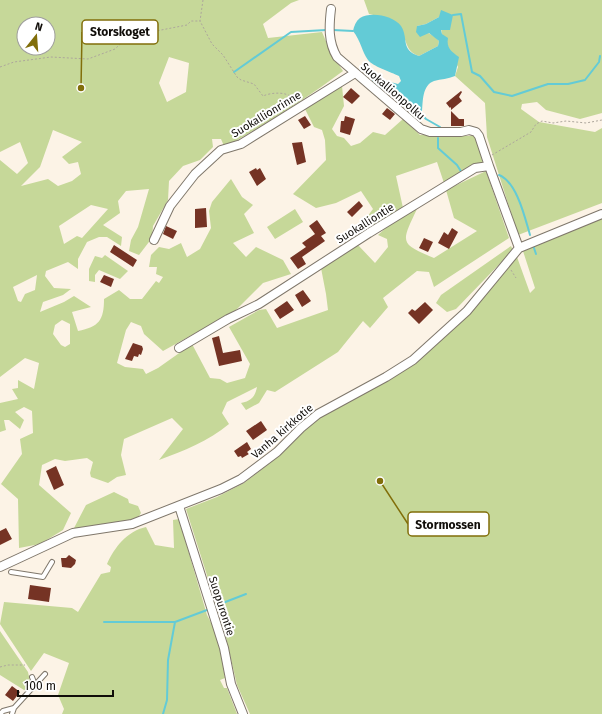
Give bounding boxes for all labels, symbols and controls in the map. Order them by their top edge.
north arrow [16,16,56,56]
text: N [33,20,44,34]
callout: Storskoget [82,20,158,44]
text: Storskoget [90,25,150,39]
street label: Suokallionpolku [358,60,427,123]
street label: Suokallionrinne [229,89,303,140]
street label: Suokalliontie [334,201,397,246]
street label: Vanha kirkkotie [249,401,316,462]
callout: Stormossen [408,512,489,536]
text: Stormossen [415,518,481,532]
street label: Suopurontie [206,575,237,637]
scale bar [18,672,113,698]
text: 100 m [24,679,56,693]

